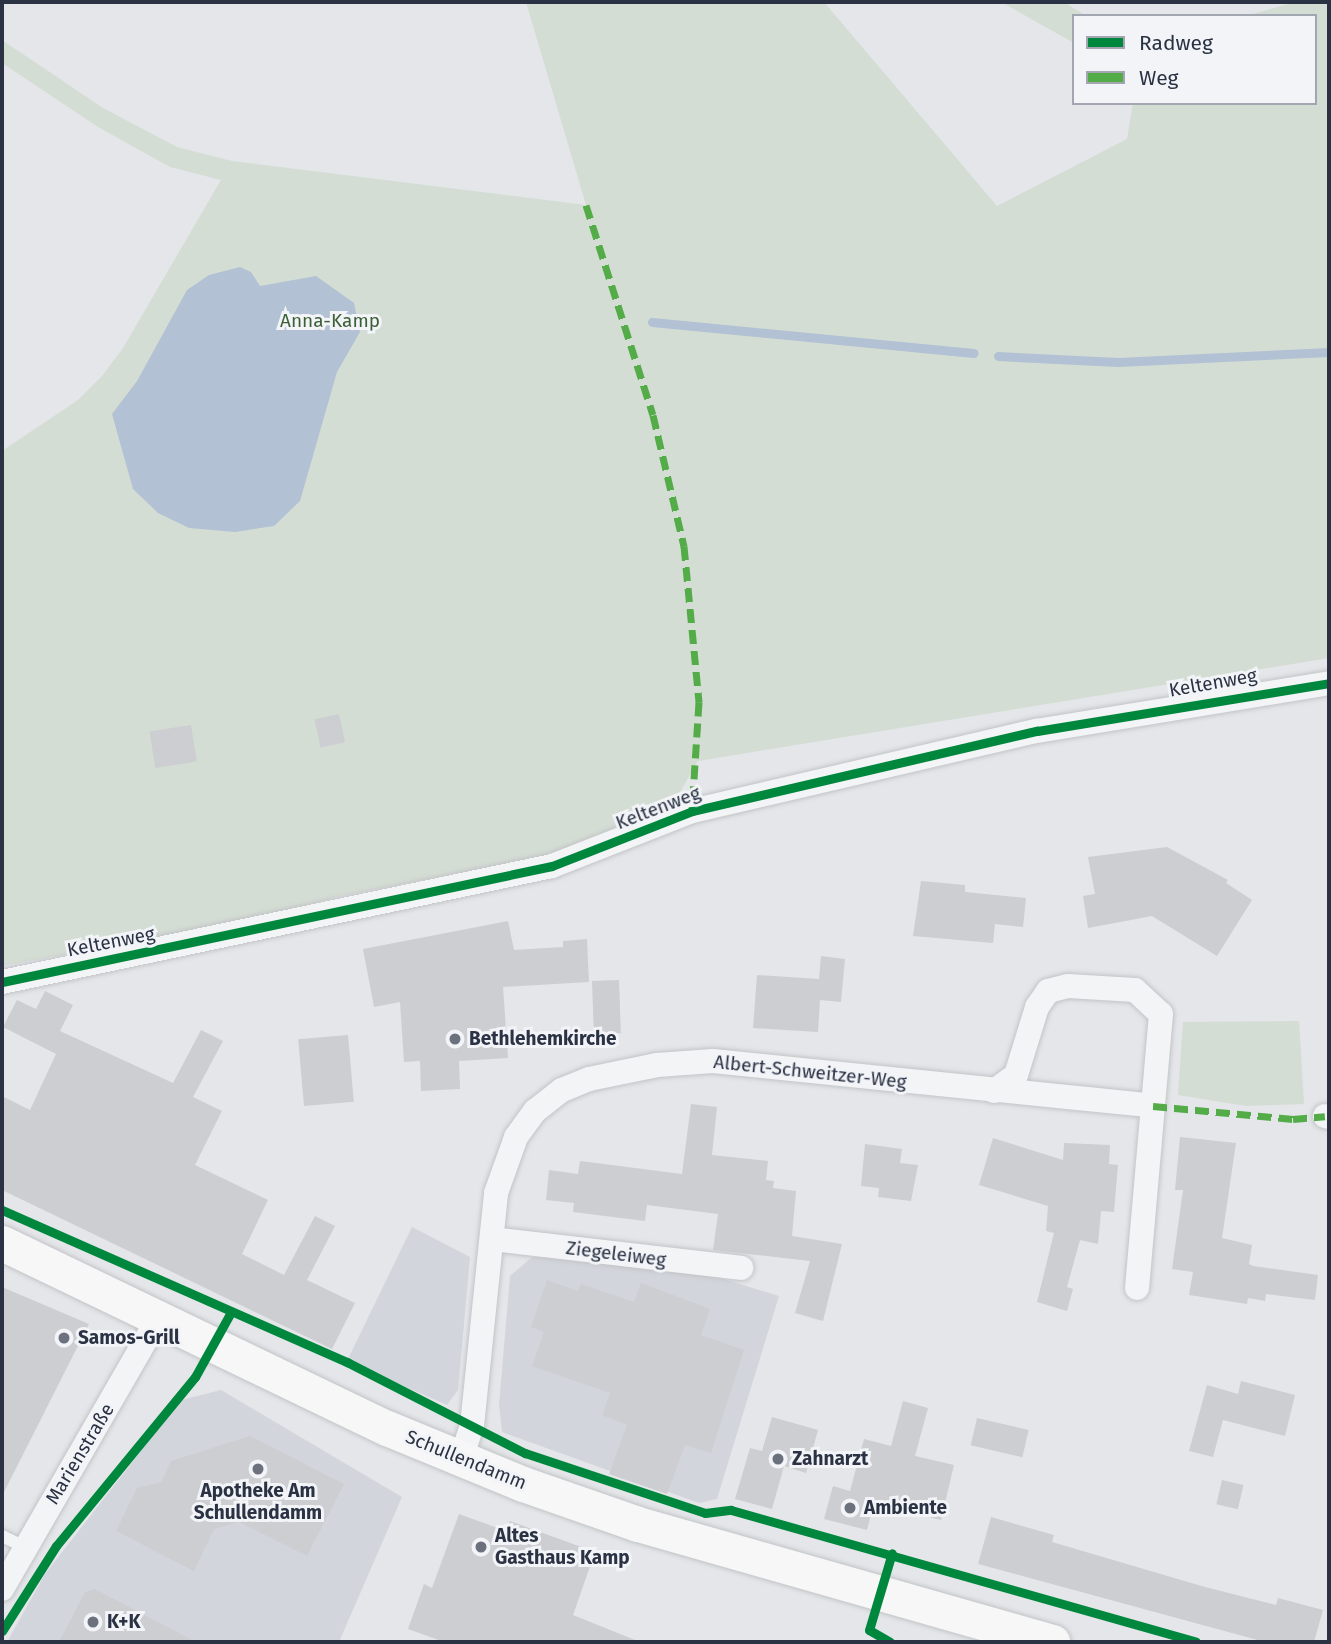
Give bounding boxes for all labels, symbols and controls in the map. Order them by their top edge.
legend [1072,14,1317,105]
text: Radweg [1139,30,1213,56]
text: Weg [1139,65,1179,91]
park label: Anna-Kamp [280,310,380,332]
street label: Keltenweg [1167,664,1259,702]
street label: Keltenweg [612,781,704,835]
street label: Keltenweg [65,922,157,962]
place label: Bethlehemkirche [469,1028,616,1050]
marker: Bethlehemkirche [447,1031,463,1047]
street label: Albert-Schweitzer-Weg [712,1051,908,1093]
street label: Ziegeleiweg [565,1237,667,1271]
place label: Samos-Grill [78,1327,180,1349]
marker: Samos-Grill [56,1330,72,1346]
street label: Marienstraße [41,1399,119,1509]
street label: Schullendamm [402,1425,530,1495]
place label: Zahnarzt [792,1448,868,1470]
marker: Zahnarzt [770,1451,786,1467]
marker: Apotheke Am Schullendamm [250,1461,266,1477]
place label: Apotheke Am Schullendamm [194,1480,322,1524]
place label: Ambiente [864,1497,947,1519]
marker: Ambiente [842,1500,858,1516]
place label: Altes Gasthaus Kamp [495,1525,630,1569]
marker: Altes Gasthaus Kamp [473,1539,489,1555]
place label: K+K [107,1611,140,1633]
marker: K+K [85,1614,101,1630]

